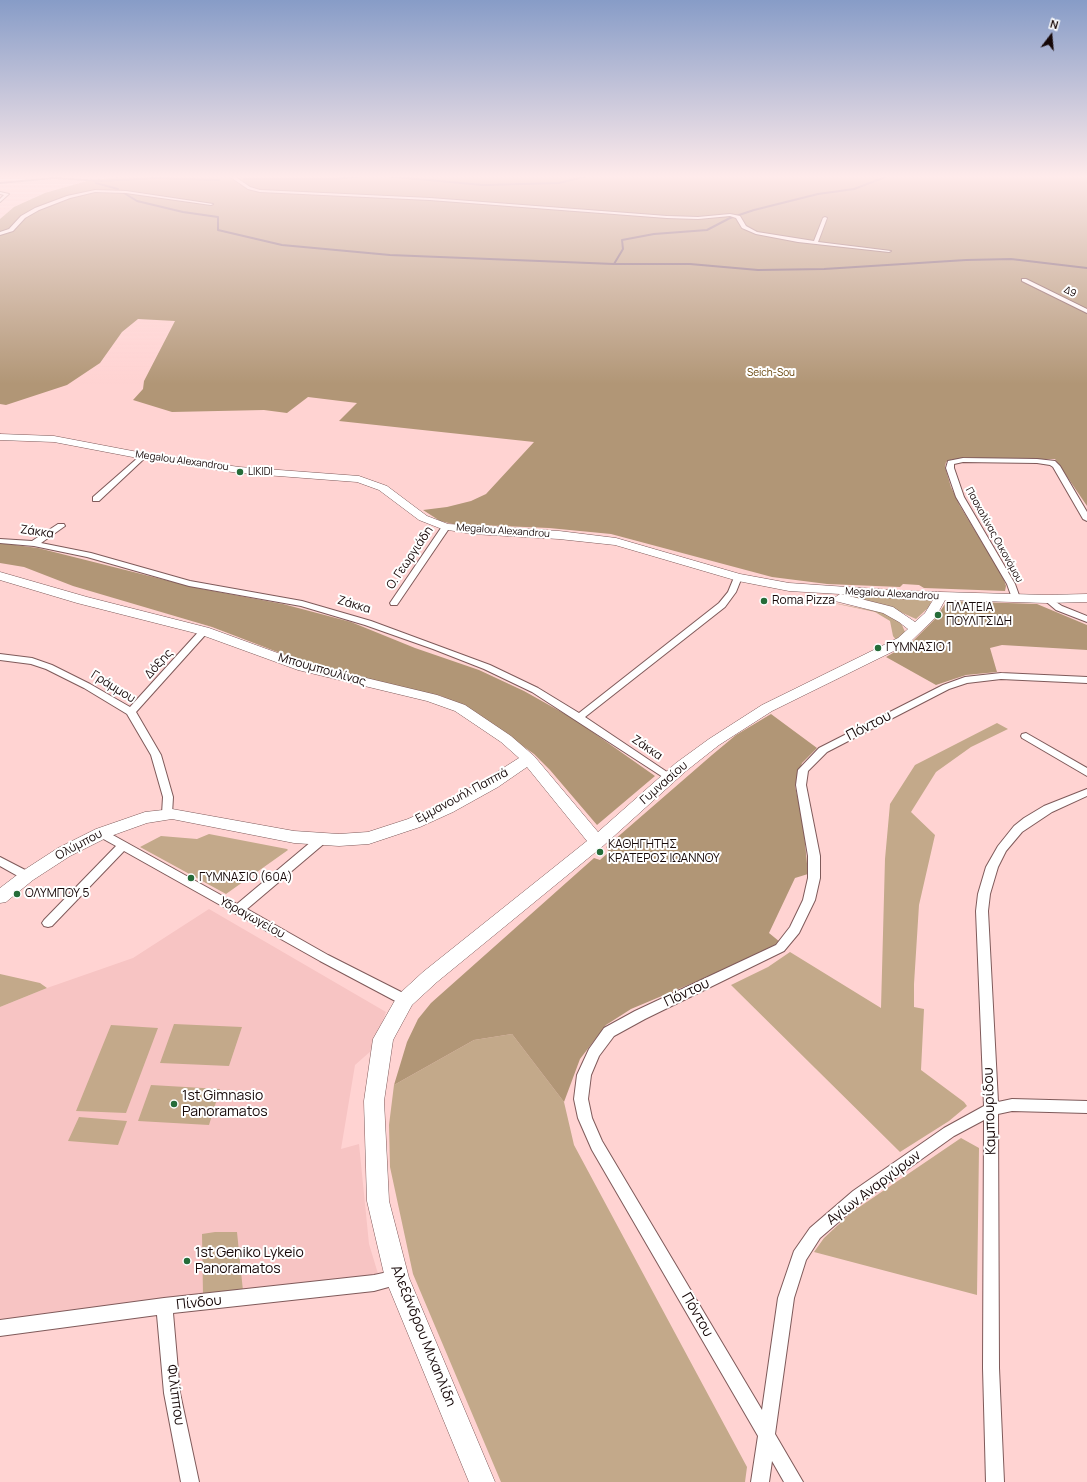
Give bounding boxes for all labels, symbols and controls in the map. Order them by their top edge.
north arrow [1031,16,1071,56]
text: N [1049,16,1060,32]
street label: Δ9 [1062,284,1078,300]
park label: Seich-Sou [747,367,795,379]
street label: Megalou Alexandrou [135,449,229,473]
place label: LIKIDI [248,466,273,478]
marker: LIKIDI [235,467,245,477]
street label: Πασχαλίνας Οικονόμου [963,485,1025,585]
street label: Megalou Alexandrou [456,522,550,540]
street label: Ζάκκα [19,523,55,541]
street label: Ο. Γεωργιάδη [384,524,436,592]
street label: Megalou Alexandrou [845,586,939,602]
street label: Ζάκκα [336,593,372,617]
place label: Roma Pizza [772,594,835,608]
marker: Roma Pizza [759,596,769,606]
place label: ΠΛΑΤΕΙΑ ΠΟΥΛΙΤΣΙΔΗ [946,601,1012,629]
marker: ΠΛΑΤΕΙΑ ΠΟΥΛΙΤΣΙΔΗ [933,610,943,620]
place label: ΓΥΜΝΑΣΙΟ 1 [886,641,952,655]
marker: ΓΥΜΝΑΣΙΟ 1 [873,643,883,653]
street label: Δόξης [142,646,176,682]
street label: Μπουμπουλίνας [276,651,368,689]
street label: Γράμμου [88,668,138,706]
street label: Πόντου [844,708,894,744]
street label: Ζάκκα [629,733,665,763]
street label: Γυμνασίου [637,758,691,808]
street label: Εμμανουήλ Παππά [413,766,511,826]
street label: Ολύμπου [53,827,105,863]
place label: ΚΑΘΗΓΗΤΗΣ ΚΡΑΤΕΡΟΣ ΙΩΑΝΝΟΥ [608,838,720,866]
marker: ΚΑΘΗΓΗΤΗΣ ΚΡΑΤΕΡΟΣ ΙΩΑΝΝΟΥ [595,847,605,857]
place label: ΓΥΜΝΑΣΙΟ (60Α) [199,871,293,885]
marker: ΓΥΜΝΑΣΙΟ (60Α) [186,873,196,883]
place label: ΟΛΥΜΠΟΥ 5 [25,887,89,901]
marker: ΟΛΥΜΠΟΥ 5 [12,889,22,899]
street label: Υδραγωγείου [217,894,287,942]
street label: Πόντου [662,975,712,1011]
street label: Καμπουρίδου [980,1067,1000,1155]
place label: 1st Gimnasio Panoramatos [182,1088,268,1120]
marker: 1st Gimnasio Panoramatos [169,1099,179,1109]
street label: Αγίων Αναργύρων [824,1147,924,1229]
place label: 1st Geniko Lykeio Panoramatos [195,1245,304,1278]
marker: 1st Geniko Lykeio Panoramatos [182,1256,192,1266]
street label: Aλεξάνδρου Mιχαηλίδη [387,1263,459,1409]
street label: Πόντου [678,1290,716,1340]
street label: Πίνδου [175,1292,223,1314]
street label: Φιλίππου [162,1363,188,1427]

